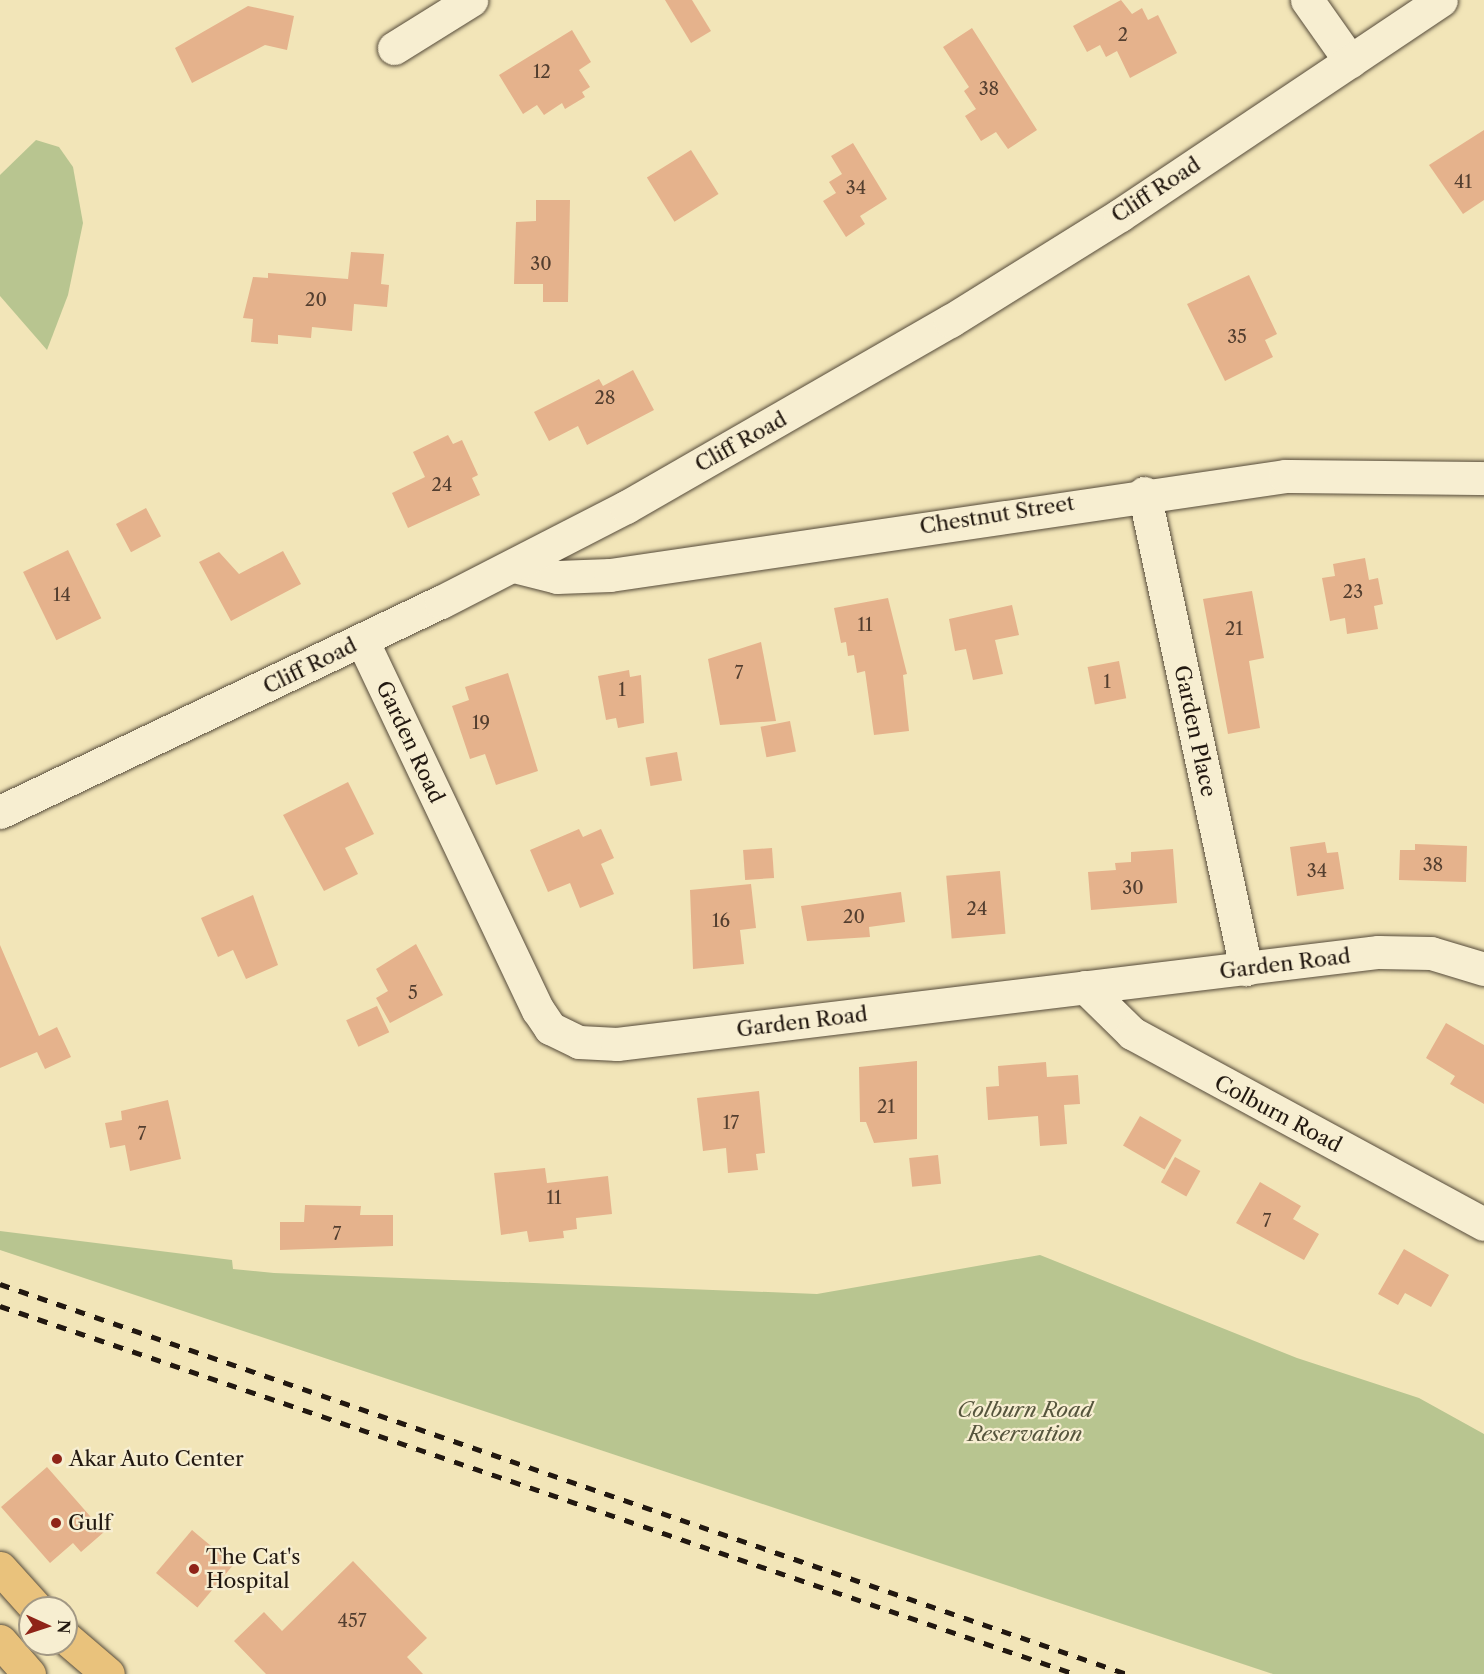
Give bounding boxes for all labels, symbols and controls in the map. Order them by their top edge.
house number: 2 [1118,24,1128,46]
house number: 12 [533,61,551,83]
house number: 38 [979,78,999,100]
street label: Cliff Road [1107,152,1205,228]
house number: 41 [1454,171,1472,193]
house number: 34 [846,177,866,199]
house number: 30 [530,253,552,275]
house number: 20 [305,289,327,311]
house number: 35 [1227,326,1247,348]
house number: 28 [594,387,616,409]
street label: Cliff Road [691,407,791,477]
house number: 24 [432,474,452,496]
street label: Chestnut Street [918,490,1076,540]
house number: 23 [1343,581,1363,603]
house number: 14 [53,584,71,606]
house number: 11 [857,614,873,636]
house number: 21 [1225,618,1243,640]
street label: Cliff Road [259,633,361,699]
house number: 7 [735,662,743,684]
street label: Garden Place [1169,663,1221,799]
house number: 1 [1103,671,1111,693]
street label: Garden Road [371,677,449,807]
house number: 1 [618,679,626,701]
house number: 19 [472,712,490,734]
house number: 38 [1423,854,1443,876]
house number: 34 [1307,860,1327,882]
house number: 30 [1122,877,1144,899]
house number: 24 [967,898,987,920]
house number: 20 [843,906,865,928]
house number: 16 [712,910,730,932]
street label: Garden Road [1218,943,1352,985]
house number: 5 [408,982,418,1004]
street label: Garden Road [735,1001,869,1043]
street label: Colburn Road [1210,1070,1346,1158]
house number: 21 [877,1096,895,1118]
house number: 17 [723,1112,739,1134]
house number: 7 [138,1123,146,1145]
house number: 11 [546,1187,562,1209]
house number: 7 [1263,1210,1271,1232]
house number: 7 [333,1223,341,1245]
park label: Colburn Road Reservation [957,1397,1093,1447]
place label: Akar Auto Center [69,1446,245,1472]
marker: Akar Auto Center [50,1452,64,1466]
place label: Gulf [68,1510,112,1536]
marker: Gulf [49,1516,63,1530]
place label: The Cat's Hospital [206,1544,300,1594]
marker: The Cat's Hospital [187,1562,201,1576]
north arrow [18,1596,78,1656]
house number: 457 [337,1610,367,1632]
text: N [54,1619,74,1634]

